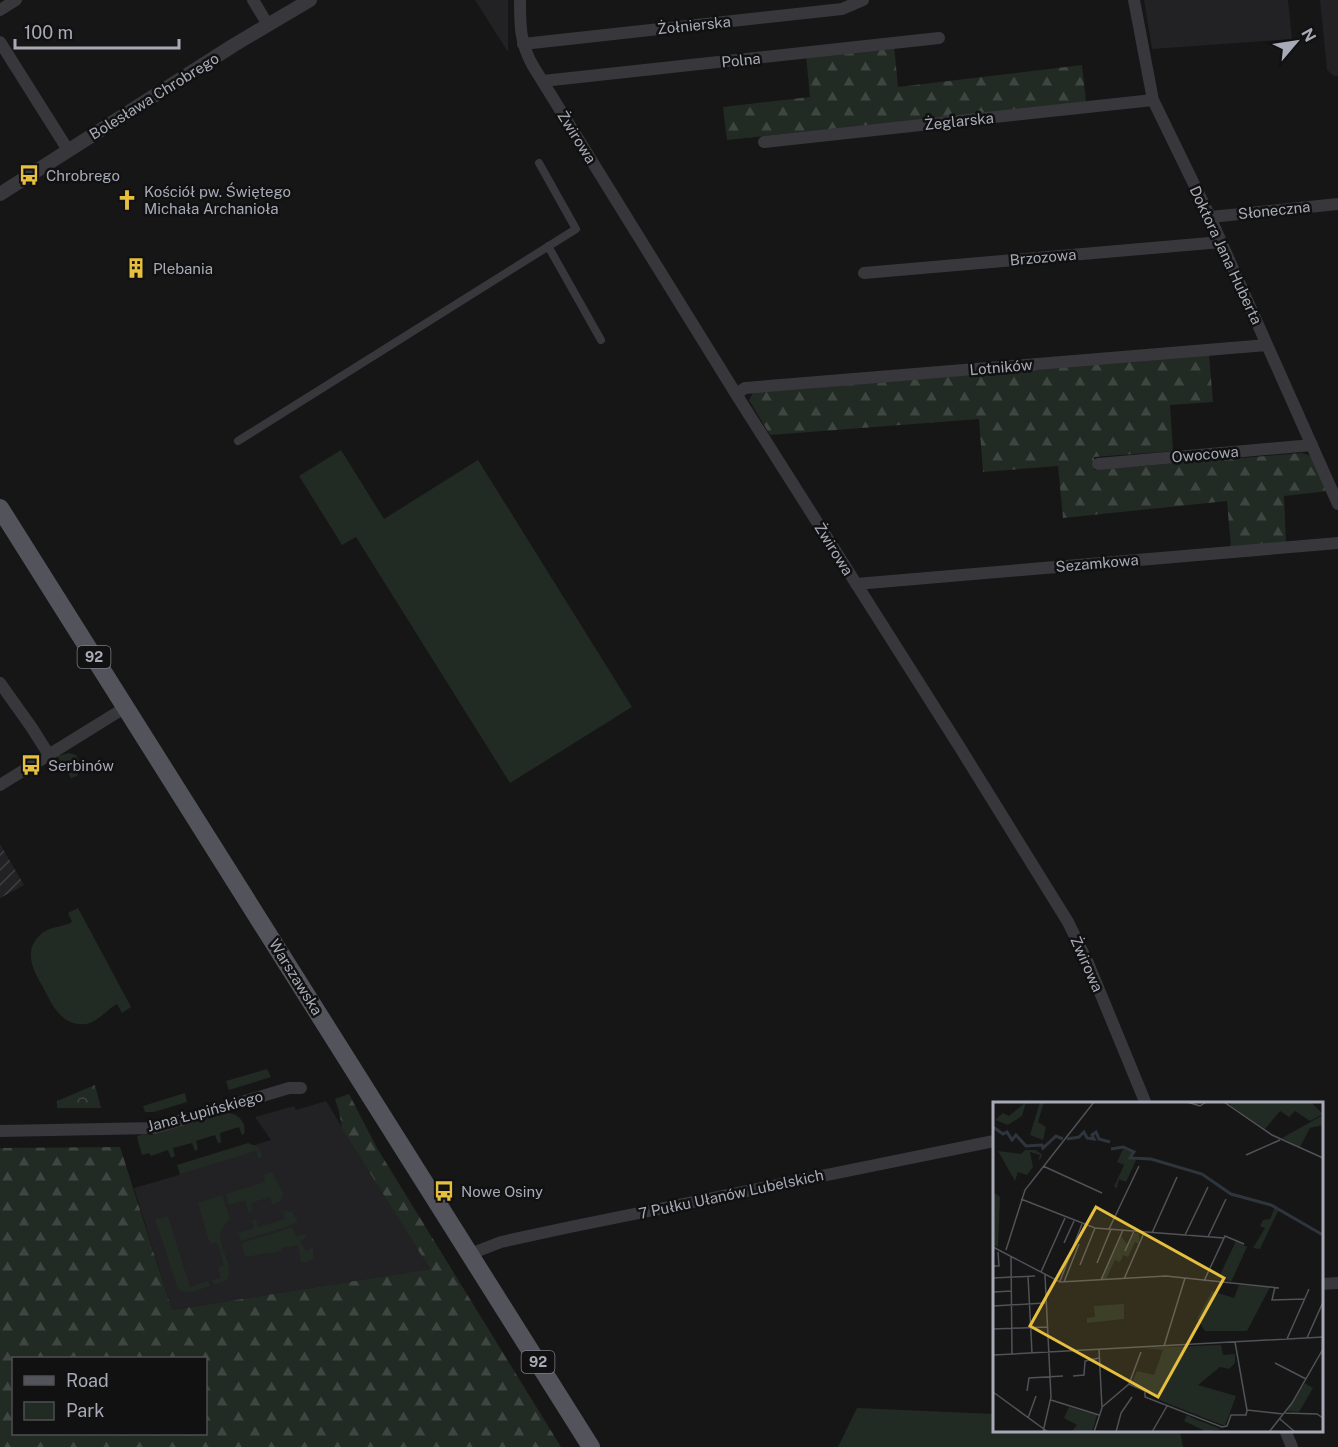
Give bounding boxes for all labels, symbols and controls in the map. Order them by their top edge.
scale bar [15,12,178,50]
street label: Żołnierska [656,12,732,37]
north arrow [1266,12,1326,72]
text: 100 m [24,22,73,43]
text: N [1297,25,1320,45]
street label: Bolesława Chrobrego [86,49,222,143]
street label: Polna [721,49,761,71]
street label: Żwirowa [554,107,601,166]
street label: Żeglarska [923,108,995,133]
bus stop icon: Chrobrego [17,163,41,187]
place label: Chrobrego [46,167,120,184]
place label: Kościół pw. Świętego Michała Archanioła [144,182,291,217]
street label: Doktora Jana Huberta [1186,183,1266,327]
church icon: Kościół pw. Świętego Michała Archanioła [115,188,139,212]
street label: Słoneczna [1237,198,1311,222]
street label: Brzozowa [1009,246,1077,268]
building icon: Plebania [124,256,148,280]
place label: Plebania [153,260,213,277]
street label: Lotników [969,356,1033,378]
street label: Owocowa [1171,443,1239,465]
street label: Żwirowa [811,519,858,578]
street label: Sezamkowa [1055,551,1139,575]
road number: 92 [78,646,110,668]
bus stop icon: Serbinów [19,753,43,777]
place label: Serbinów [48,757,114,774]
street label: Żwirowa [1067,933,1108,994]
street label: Warszawska [266,936,326,1018]
street label: Jana Łupińskiego [145,1087,265,1135]
inset map [993,1102,1323,1432]
street label: 7 Pułku Ułanów Lubelskich [637,1166,825,1222]
bus stop icon: Nowe Osiny [432,1179,456,1203]
place label: Nowe Osiny [461,1183,543,1200]
road number: 92 [522,1351,554,1373]
legend [12,1357,207,1435]
text: Road [66,1370,109,1391]
text: Park [66,1400,104,1421]

